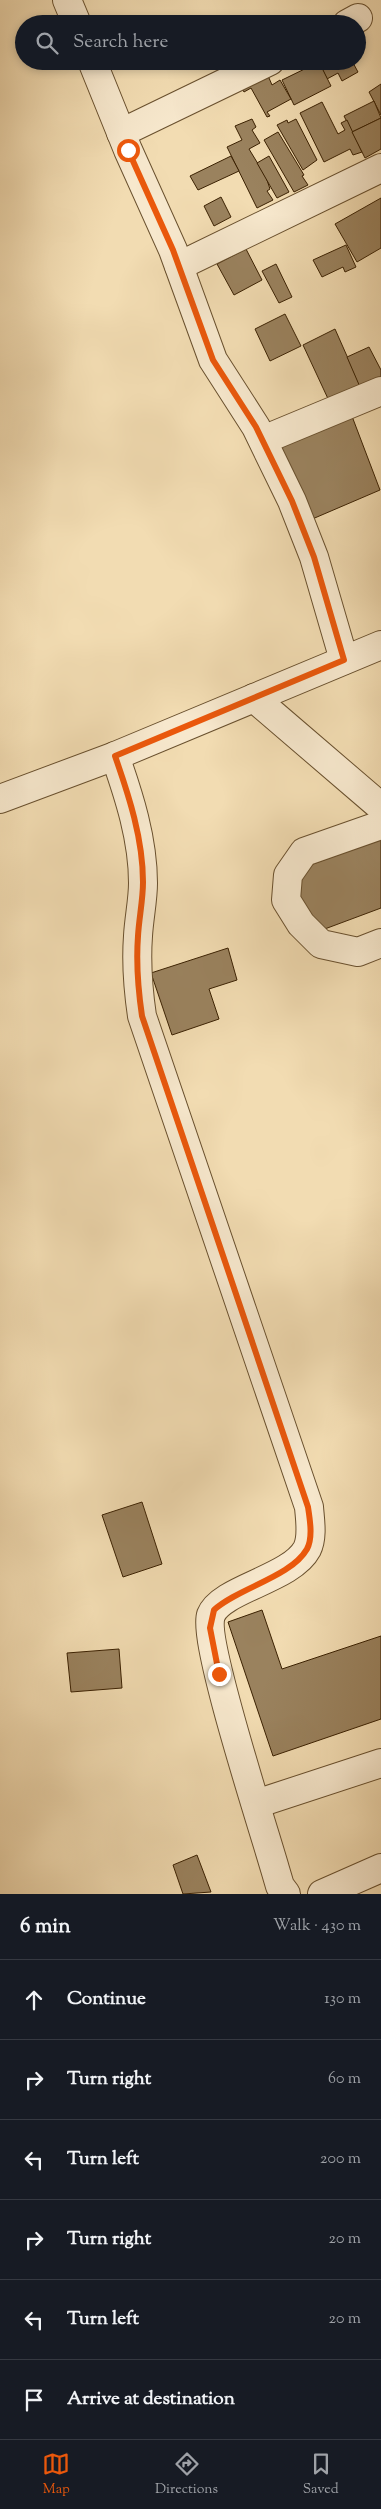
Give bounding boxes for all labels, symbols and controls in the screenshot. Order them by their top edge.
search box [15,15,366,70]
icon: search [33,29,61,57]
text: Search here [73,29,168,56]
route start [117,139,140,162]
route end [208,1663,231,1686]
text: 6 min [20,1912,71,1942]
text: Walk · 430 m [273,1915,361,1938]
icon: ahead [20,1986,48,2014]
text: Continue [67,1986,146,2013]
text: 130 m [324,1988,361,2011]
icon: right [20,2066,48,2094]
text: Turn right [67,2066,151,2093]
text: 60 m [328,2068,361,2091]
icon: left [20,2146,48,2174]
text: Turn left [67,2146,139,2173]
text: 200 m [320,2148,361,2171]
icon: right [20,2226,48,2254]
text: Turn right [67,2226,151,2253]
text: 20 m [328,2228,361,2251]
icon: left [20,2306,48,2334]
text: Turn left [67,2306,139,2333]
text: 20 m [328,2308,361,2331]
icon: arrive [20,2386,48,2414]
text: Arrive at destination [67,2386,235,2413]
tab: Map [42,2450,70,2500]
tab: Directions [155,2450,218,2500]
tab: Saved [303,2450,339,2500]

